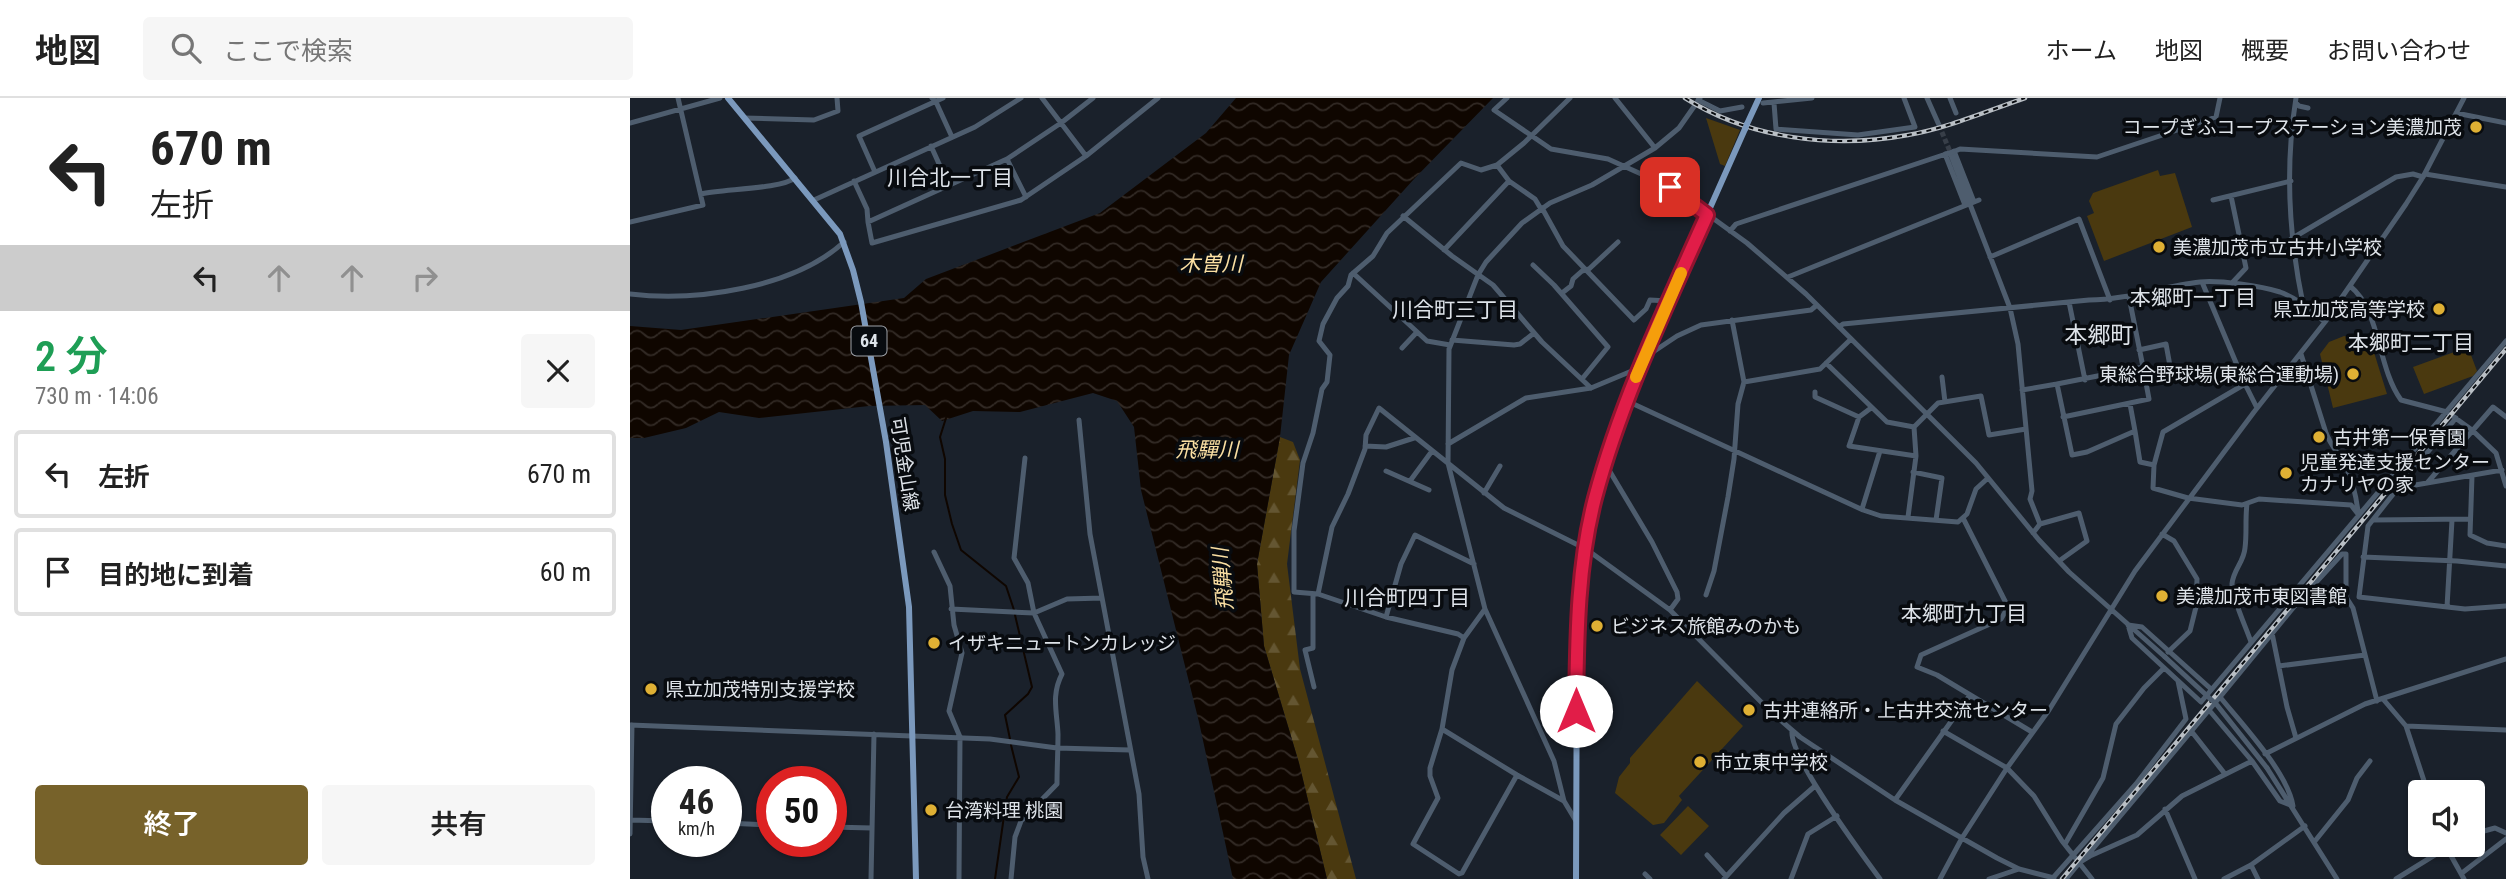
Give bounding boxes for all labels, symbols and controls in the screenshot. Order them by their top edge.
search box [143,17,633,80]
icon: search [167,29,205,67]
text: 地図 [35,31,101,70]
text: ここで検索 [223,36,353,66]
text: ホーム [2046,37,2117,65]
text: 地図 [2155,37,2203,65]
text: 概要 [2241,37,2289,65]
text: お問い合わせ [2327,37,2471,65]
place label: コープぎふコープステーション美濃加茂 [2123,116,2462,139]
marker: コープぎふコープステーション美濃加茂 [2468,119,2484,135]
text: 670 m [150,120,272,177]
icon: left [35,126,126,217]
pin [1640,157,1700,217]
district label: 川合北一丁目 [887,166,1013,190]
icon: arrive [1651,168,1689,206]
text: 左折 [150,186,214,224]
place label: 美濃加茂市立古井小学校 [2173,236,2382,259]
marker: 美濃加茂市立古井小学校 [2151,239,2167,255]
water label: 木曽川 [1180,252,1244,276]
icon: left [187,259,225,297]
icon: ahead [260,259,298,297]
icon: ahead [333,259,371,297]
icon: right [406,259,444,297]
district label: 本郷町一丁目 [2130,286,2256,310]
district label: 川合町三丁目 [1392,298,1518,322]
place label: 県立加茂高等学校 [2273,298,2425,321]
marker: 県立加茂高等学校 [2431,301,2447,317]
district label: 本郷町 [2065,322,2134,349]
road number: 64 [852,327,886,356]
district label: 本郷町二丁目 [2348,331,2474,355]
text: 2 分 [35,332,108,381]
button: close [521,334,595,408]
place label: 東総合野球場(東総合運動場) [2099,363,2339,386]
marker: 東総合野球場(東総合運動場) [2345,366,2361,382]
text: 730 m · 14:06 [35,383,159,410]
street label: 可児金山線 [886,415,923,513]
place label: 古井第一保育園 [2333,426,2466,449]
marker: 古井第一保育園 [2311,429,2327,445]
water label: 飛驒川 [1176,438,1240,462]
place label: 児童発達支援センター カナリヤの家 [2300,451,2490,496]
icon: left [39,455,77,493]
text: 670 m [527,459,591,489]
text: 左折 [98,462,150,492]
marker: 児童発達支援センター カナリヤの家 [2278,465,2294,481]
water label: 飛騨川 [1208,545,1238,611]
icon: arrive [39,553,77,591]
text: 60 m [540,557,591,587]
text: 目的地に到着 [98,560,254,590]
place label: 美濃加茂市東図書館 [2176,585,2347,608]
district label: 川合町四丁目 [1344,586,1470,610]
marker: 美濃加茂市東図書館 [2154,588,2170,604]
district label: 本郷町九丁目 [1901,602,2027,626]
place label: ビジネス旅館みのかも [1611,615,1801,638]
marker: ビジネス旅館みのかも [1589,618,1605,634]
place label: イザキニュートンカレッジ [948,632,1176,655]
marker: イザキニュートンカレッジ [926,635,942,651]
position arrow [1539,674,1613,748]
place label: 県立加茂特別支援学校 [665,678,855,701]
marker: 県立加茂特別支援学校 [643,681,659,697]
place label: 古井連絡所・上古井交流センター [1763,699,2048,722]
marker: 古井連絡所・上古井交流センター [1741,702,1757,718]
place label: 市立東中学校 [1714,751,1828,774]
marker: 市立東中学校 [1692,754,1708,770]
speed limit sign: 50 [756,766,847,857]
map controls [2408,780,2485,857]
button: sound [2408,780,2485,857]
text: 46 [679,782,714,823]
button: 終了 [35,785,308,865]
button: 共有 [322,785,595,865]
place label: 台湾料理 桃園 [945,799,1063,822]
marker: 台湾料理 桃園 [923,802,939,818]
text: km/h [678,818,715,839]

